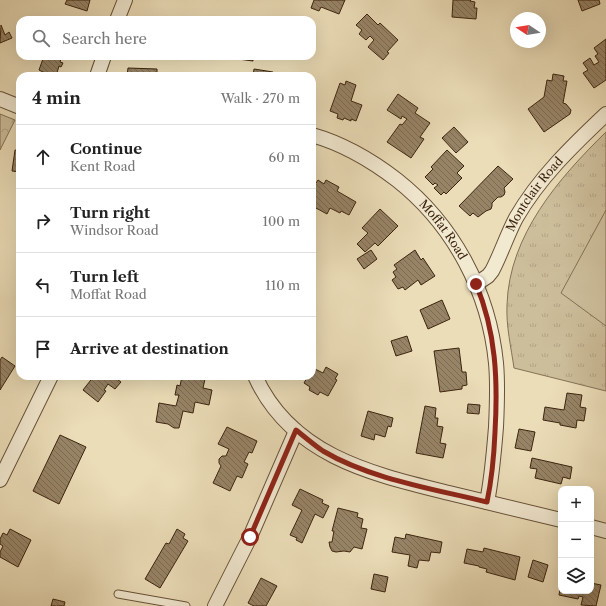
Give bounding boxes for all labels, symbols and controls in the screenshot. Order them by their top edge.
north arrow [510,12,546,48]
search box [16,16,316,60]
icon: search [30,27,52,49]
text: Search here [62,29,147,48]
text: 4 min [32,88,81,108]
text: Walk · 270 m [221,90,300,106]
text: Continue [70,139,142,158]
icon: ahead [32,146,54,168]
text: 60 m [269,149,300,165]
street label: Montclair Road [503,153,566,234]
text: Kent Road [70,158,135,174]
street label: Moffat Road [416,196,471,263]
text: Turn right [70,203,150,222]
icon: right [32,210,54,232]
text: 100 m [262,213,300,229]
text: Windsor Road [70,222,159,238]
text: Turn left [70,267,139,286]
icon: left [32,274,54,296]
route end [467,275,485,293]
text: 110 m [265,277,300,293]
text: Moffat Road [70,286,147,302]
icon: arrive [32,338,54,360]
text: Arrive at destination [70,339,229,358]
map controls [558,486,594,594]
button: + [558,486,594,522]
button: − [558,522,594,558]
route start [241,528,259,546]
button: layers [558,558,594,594]

